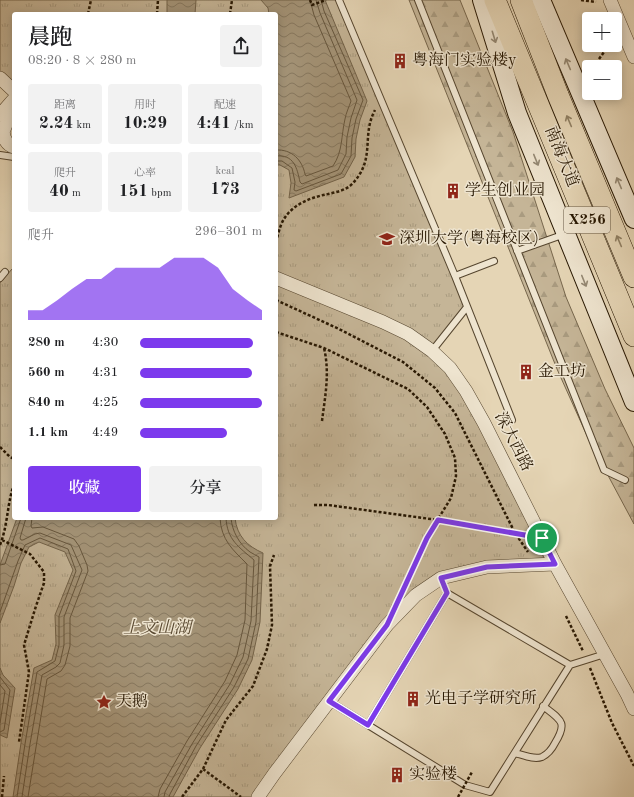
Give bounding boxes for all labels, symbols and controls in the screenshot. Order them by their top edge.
map controls [582,12,622,100]
button: + [582,12,622,52]
button: share [220,25,262,67]
text: 晨跑 [28,27,72,49]
one-way arrow [491,31,498,44]
place label: 粤海门实验楼y [412,51,517,69]
building icon: 粤海门实验楼y [391,52,409,70]
text: 08:20 · 8 × 280 m [28,54,136,67]
one-way arrow [564,58,571,70]
button: − [582,60,622,100]
text: 距离 [54,100,76,111]
text: 用时 [134,100,156,111]
text: 配速 [214,100,236,111]
text: 2.24 [39,115,73,132]
text: 10:29 [123,115,167,132]
text: 4:41 [197,115,231,132]
one-way arrow [565,115,572,127]
text: km [73,120,91,131]
text: /km [231,120,253,131]
street label: 南海大道 [542,124,582,190]
one-way arrow [532,154,540,166]
text: kcal [216,166,234,177]
text: 爬升 [54,168,76,179]
text: 心率 [134,168,156,179]
one-way arrow [614,178,622,190]
text: 173 [210,181,240,198]
place label: 学生创业园 [465,181,545,199]
building icon: 学生创业园 [444,182,462,200]
text: 40 [49,183,69,200]
text: 151 [119,183,148,200]
text: m [69,188,81,199]
text: bpm [148,188,171,199]
road number: X256 [564,207,610,233]
text: 296–301 m [195,225,262,238]
text: 爬升 [28,229,54,242]
place label: 深圳大学(粤海校区) [399,229,539,247]
school or university icon: 深圳大学(粤海校区) [378,230,396,248]
one-way arrow [615,235,622,247]
one-way arrow [581,274,589,286]
text: 280 m [28,336,65,349]
text: 4:30 [92,336,118,349]
place label: 金工坊 [538,362,586,380]
building icon: 金工坊 [517,363,535,381]
text: 560 m [28,366,65,379]
text: 4:31 [92,366,118,379]
text: 840 m [28,396,65,409]
text: 4:25 [92,396,118,409]
street label: 深大西路 [491,409,536,474]
text: 1.1 km [28,426,68,439]
text: 4:49 [92,426,118,439]
button: 收藏 [28,466,141,512]
button: 分享 [149,466,262,512]
pin [525,521,559,555]
icon: arrive [531,527,553,549]
water label: 上文山湖 [123,618,194,637]
place label: 光电子学研究所 [425,689,537,707]
building icon: 光电子学研究所 [404,690,422,708]
place label: 天鹅 [116,692,148,710]
place icon: 天鹅 [95,693,113,711]
place label: 实验楼 [409,765,457,783]
building icon: 实验楼 [388,766,406,784]

